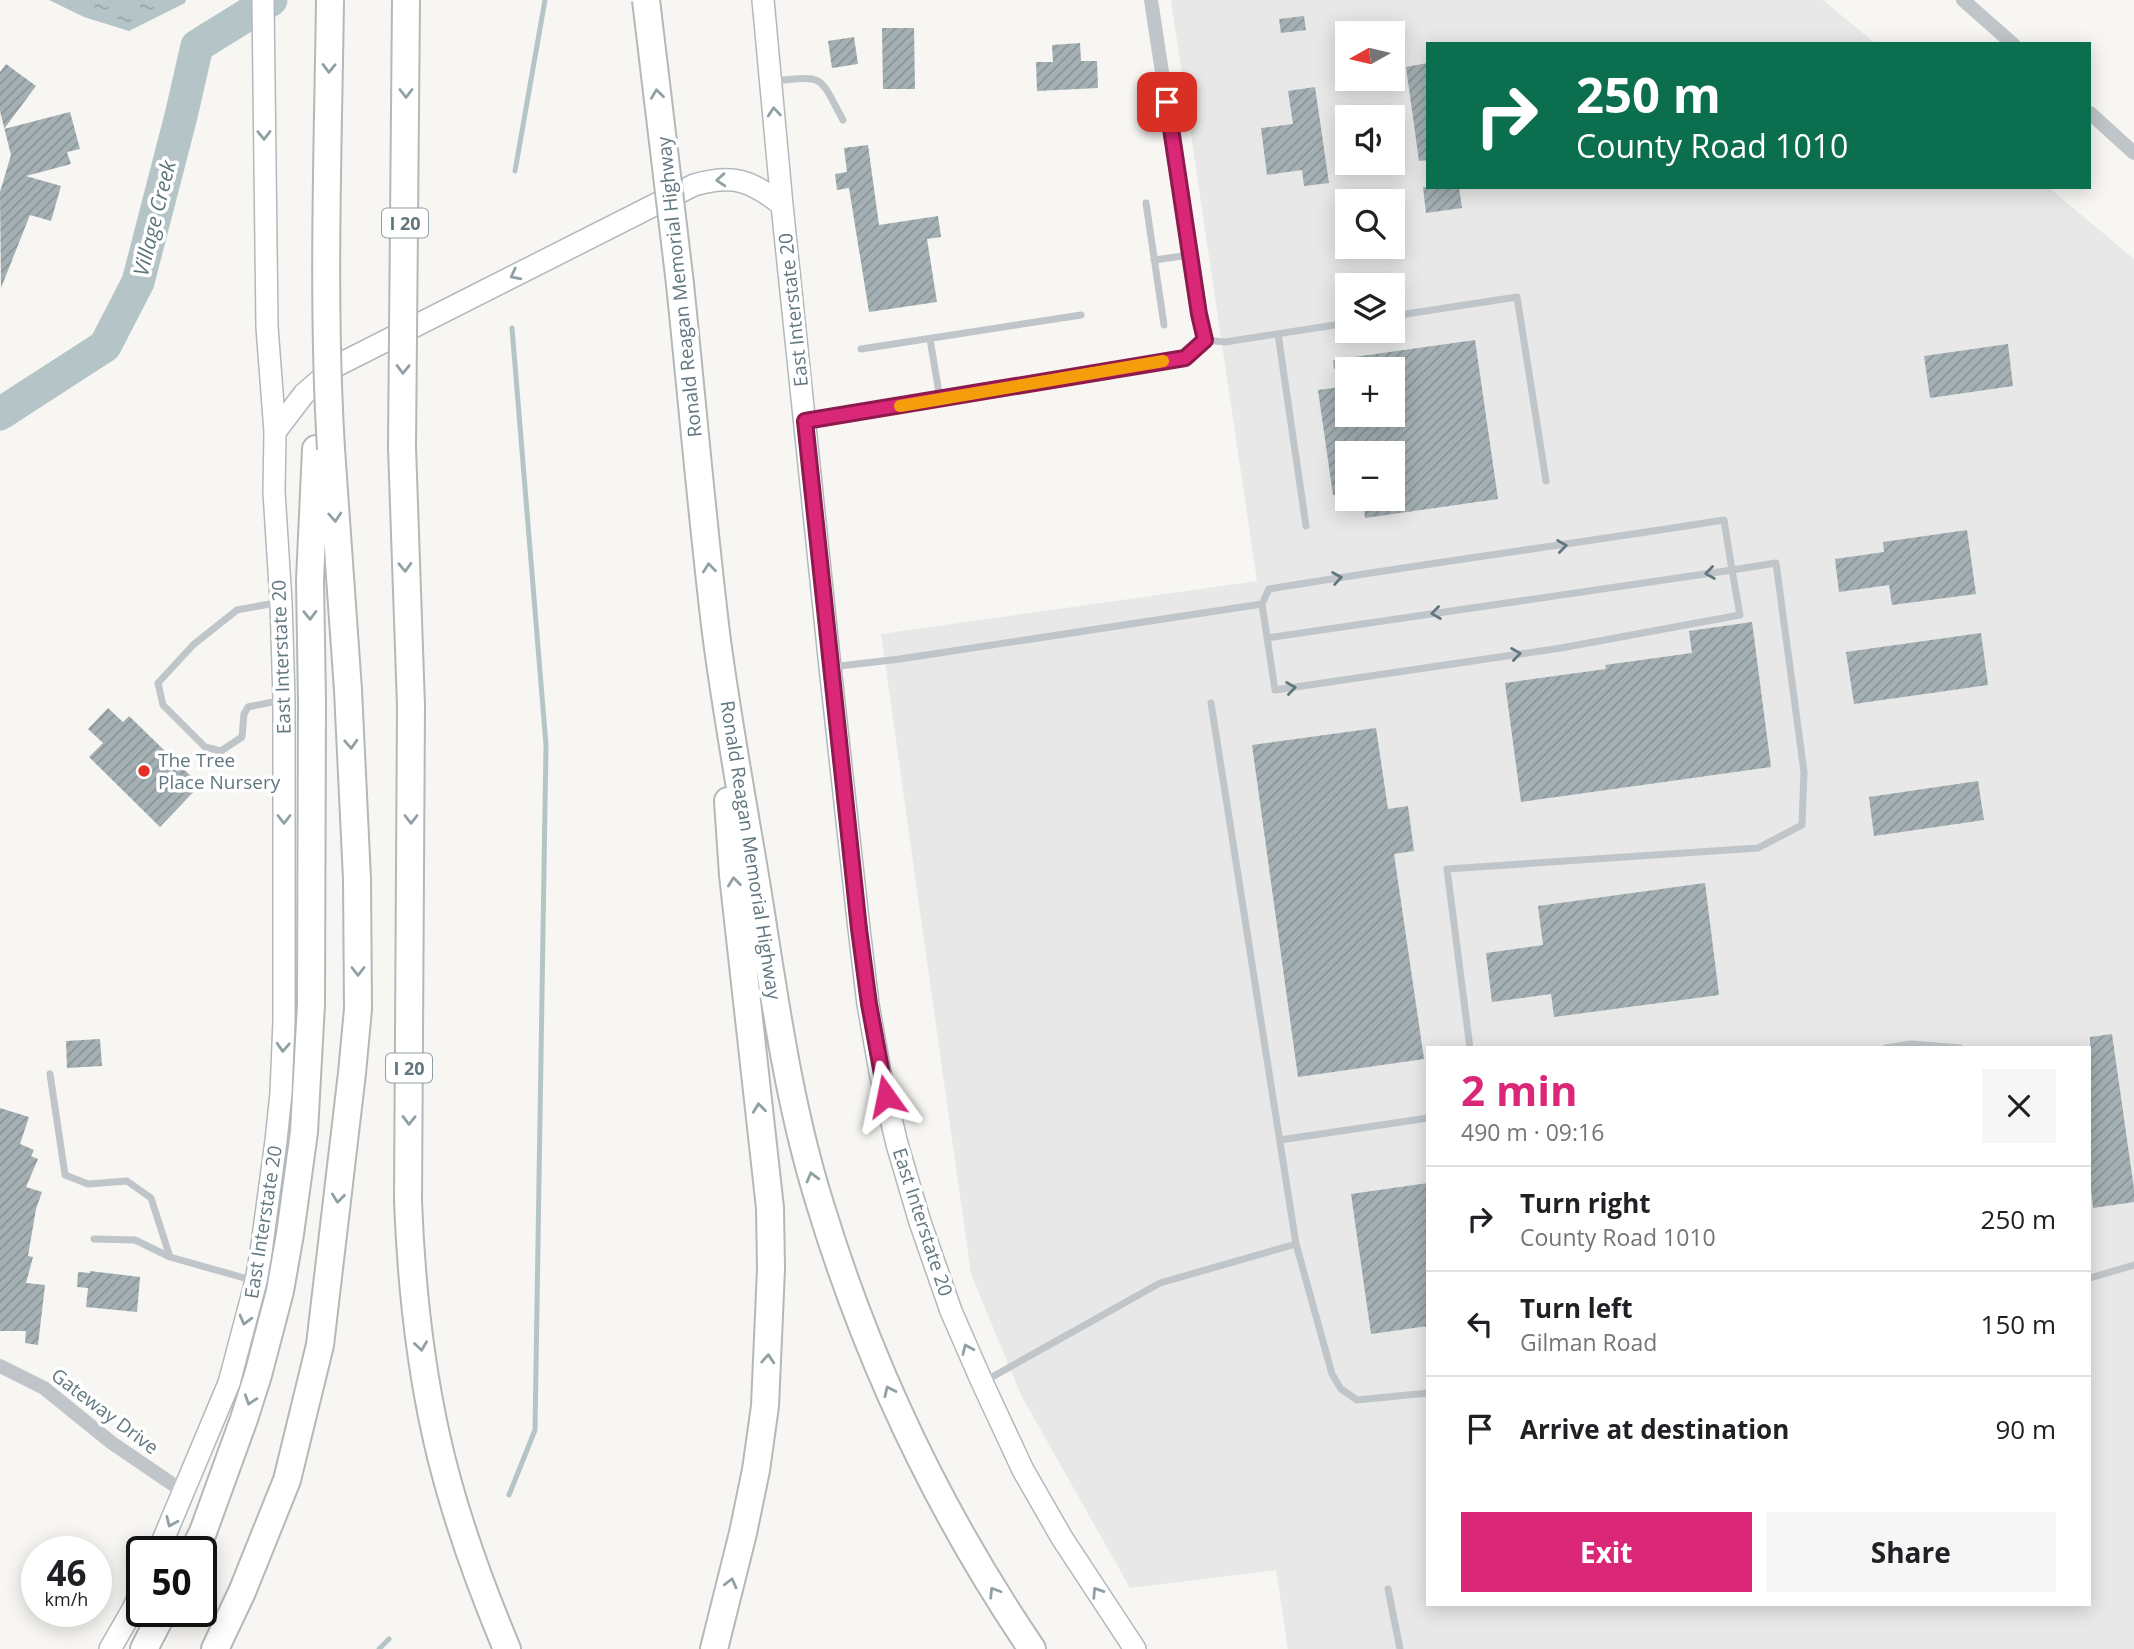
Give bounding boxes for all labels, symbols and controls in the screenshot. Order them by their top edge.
north arrow [1335,21,1405,91]
map controls [1335,21,1405,511]
text: 250 m [1576,61,1721,127]
one-way arrow [322,63,337,74]
icon: right [1461,70,1552,161]
pin [1137,72,1197,132]
icon: arrive [1148,83,1186,121]
one-way arrow [398,88,414,98]
one-way arrow [650,89,665,100]
button: sound [1335,105,1405,175]
one-way arrow [767,106,782,117]
text: County Road 1010 [1576,124,1848,167]
one-way arrow [256,130,272,141]
street label: Ronald Reagan Memorial Highway [650,135,708,439]
water label: Village Creek [126,157,182,279]
one-way arrow [715,172,726,187]
button: search [1335,189,1405,259]
road number: I 20 [382,208,428,238]
street label: East Interstate 20 [772,232,814,388]
one-way arrow [510,266,522,280]
button: layers [1335,273,1405,343]
button: + [1335,357,1405,427]
one-way arrow [395,364,411,375]
button: − [1335,441,1405,511]
one-way arrow [327,512,342,523]
one-way arrow [1556,538,1568,553]
one-way arrow [398,562,413,573]
one-way arrow [702,562,717,573]
one-way arrow [1704,566,1715,581]
one-way arrow [1331,571,1343,586]
street label: East Interstate 20 [265,579,297,735]
one-way arrow [1430,606,1442,621]
one-way arrow [303,610,318,621]
one-way arrow [1510,647,1522,662]
one-way arrow [1285,680,1297,695]
street label: Ronald Reagan Memorial Highway [715,699,788,1002]
one-way arrow [343,739,358,750]
place label: The Tree Place Nursery [158,747,281,795]
marker: The Tree Place Nursery [136,763,152,779]
one-way arrow [403,814,419,824]
one-way arrow [276,815,292,825]
one-way arrow [726,876,741,887]
one-way arrow [350,966,366,977]
one-way arrow [276,1042,291,1053]
road number: I 20 [386,1054,432,1083]
position arrow [849,1059,923,1133]
text: 2 min [1461,1061,1578,1118]
button: close [1982,1069,2056,1143]
one-way arrow [752,1102,767,1114]
one-way arrow [401,1115,417,1125]
text: 490 m · 09:16 [1461,1116,1604,1148]
street label: East Interstate 20 [238,1144,288,1300]
street label: East Interstate 20 [887,1144,959,1300]
one-way arrow [806,1171,820,1183]
text: Turn right [1520,1185,1651,1221]
one-way arrow [331,1192,346,1203]
icon: right [1461,1200,1499,1238]
text: 250 m [1981,1201,2056,1237]
text: County Road 1010 [1520,1221,1716,1253]
text: Turn left [1520,1290,1632,1326]
icon: left [1461,1305,1499,1343]
text: 150 m [1981,1306,2056,1342]
one-way arrow [239,1314,253,1326]
text: Gilman Road [1520,1326,1657,1358]
one-way arrow [413,1341,428,1352]
one-way arrow [962,1344,976,1356]
one-way arrow [760,1353,775,1364]
street label: Gateway Drive [46,1362,164,1460]
one-way arrow [883,1386,897,1398]
one-way arrow [244,1394,259,1406]
icon: arrive [1461,1410,1499,1448]
text: Arrive at destination [1520,1411,1789,1447]
text: 90 m [1995,1411,2056,1447]
button: Exit [1461,1512,1752,1592]
button: Share [1766,1512,2056,1592]
one-way arrow [165,1515,179,1527]
speed limit sign: 50 [126,1536,217,1627]
text: 46 [46,1549,87,1596]
one-way arrow [723,1577,738,1589]
text: km/h [45,1587,88,1611]
one-way arrow [990,1587,1003,1600]
one-way arrow [1092,1587,1105,1600]

